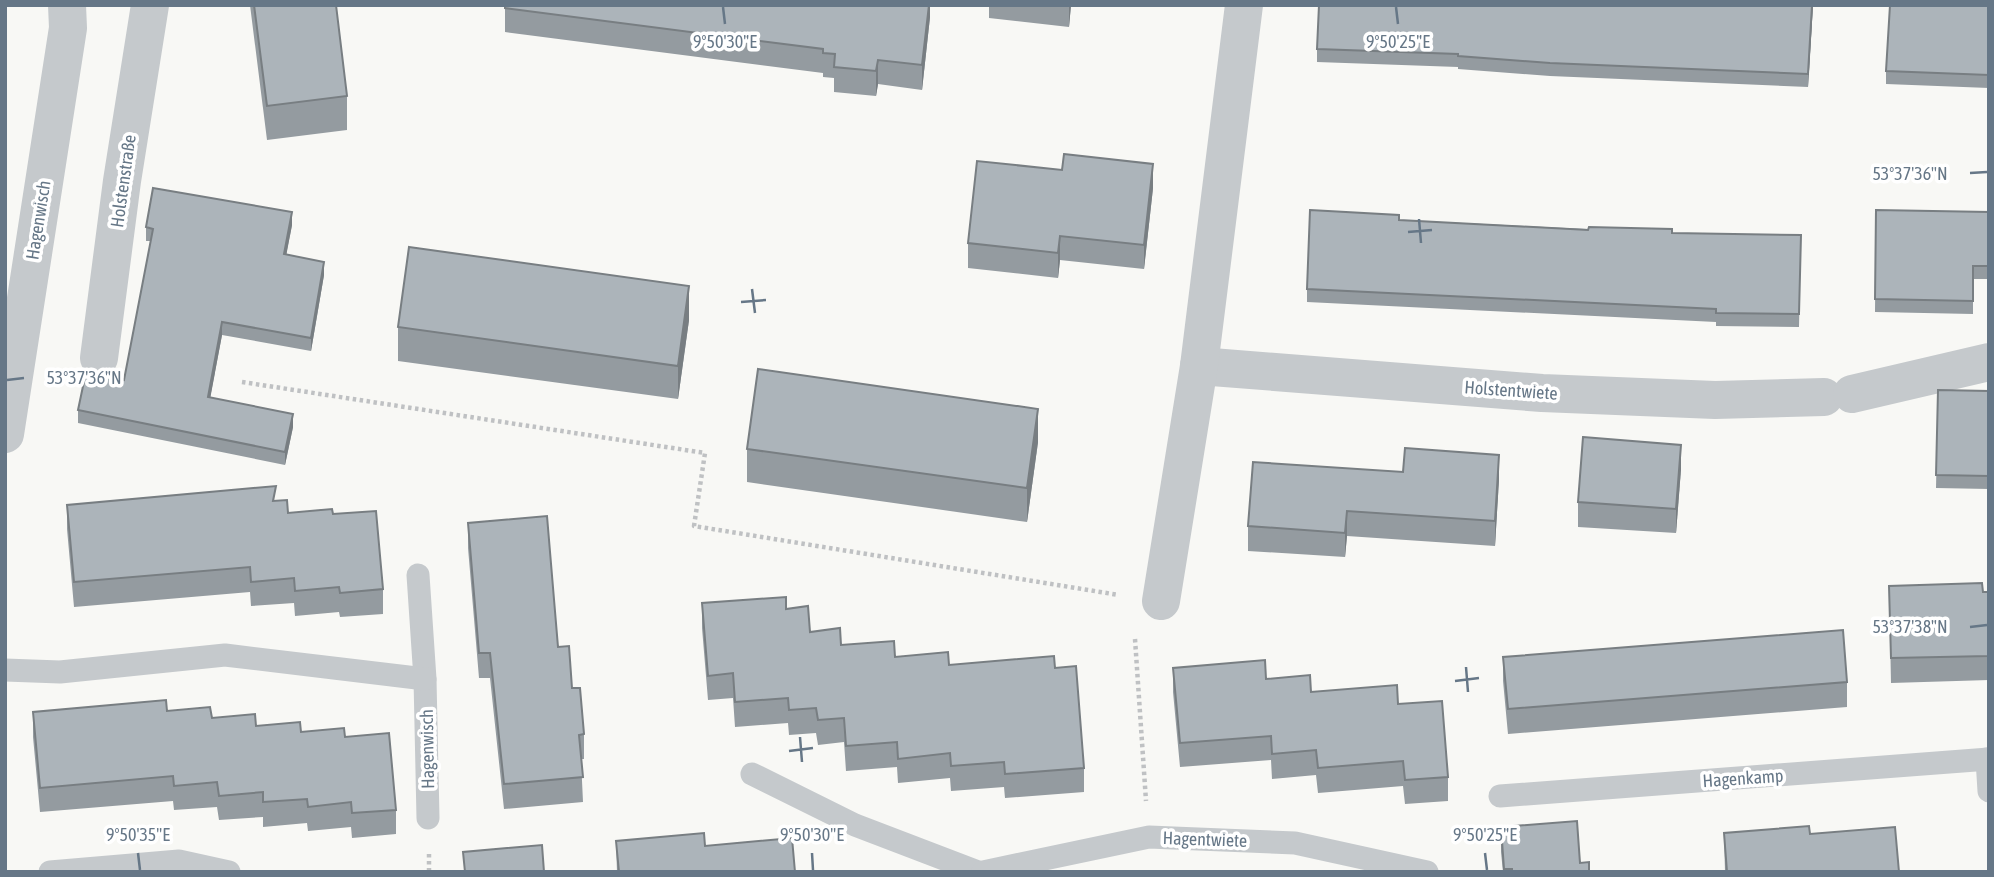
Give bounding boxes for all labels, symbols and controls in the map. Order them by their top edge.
text: 9°50'30"E [693,31,757,52]
text: 9°50'25"E [1366,31,1430,52]
street label: Holstenstraße [106,133,140,229]
text: 53°37'36"N [1872,163,1948,184]
street label: Hagenwisch [21,179,55,261]
text: 53°37'36"N [46,367,122,388]
street label: Holstentwiete [1464,376,1558,404]
text: 53°37'38"N [1872,616,1948,637]
street label: Hagenwisch [416,709,438,789]
street label: Hagenkamp [1702,765,1784,791]
text: 9°50'35"E [106,824,170,845]
text: 9°50'30"E [780,824,844,845]
text: 9°50'25"E [1453,824,1517,845]
street label: Hagentwiete [1162,827,1248,851]

